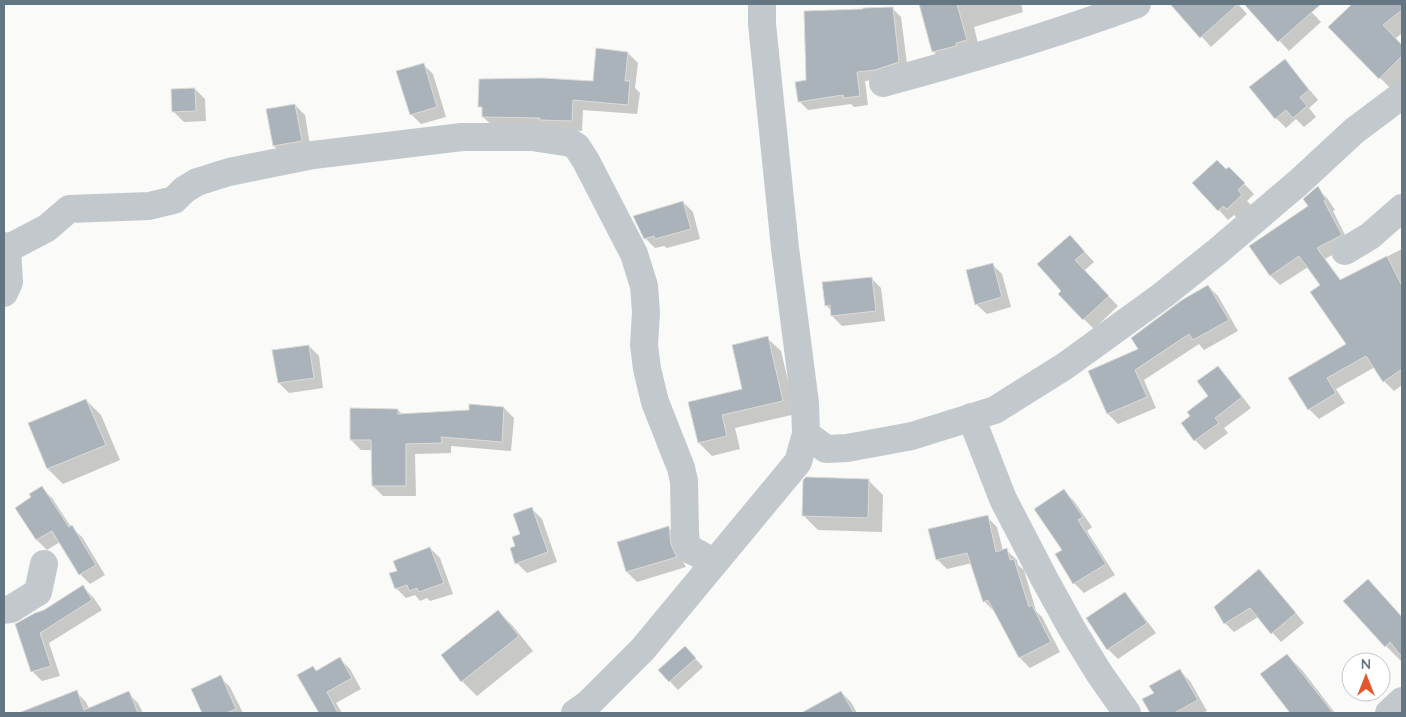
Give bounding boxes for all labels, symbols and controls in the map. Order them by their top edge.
north arrow [1341,652,1391,702]
text: N [1361,655,1371,673]

